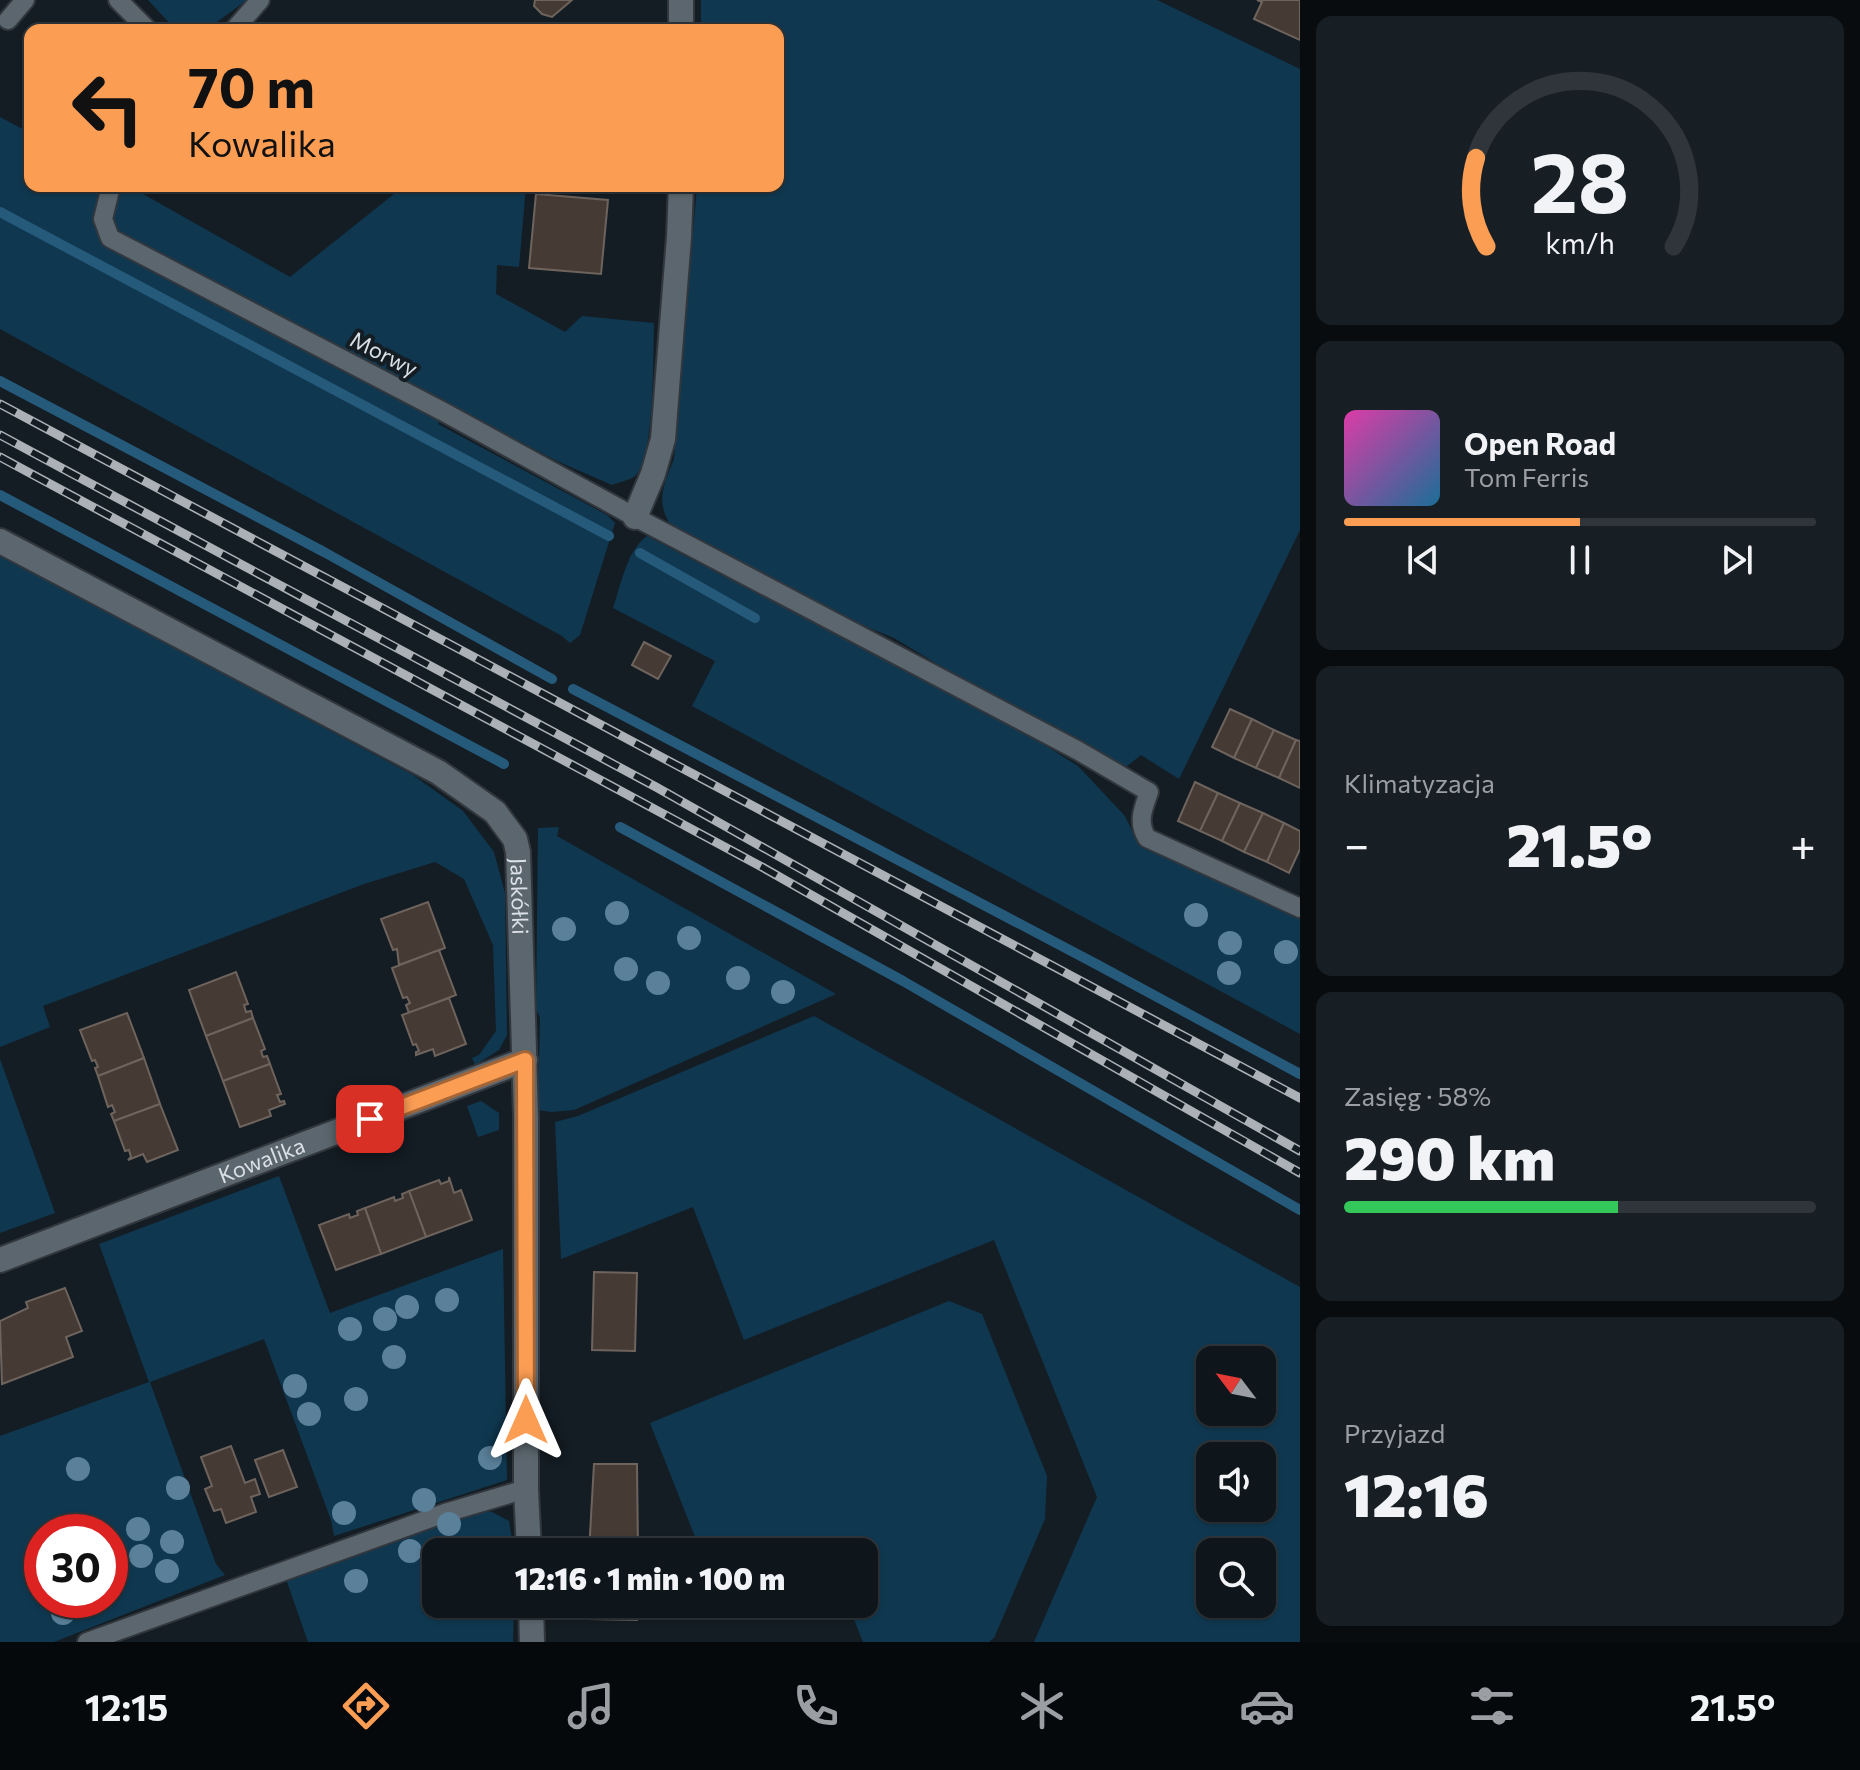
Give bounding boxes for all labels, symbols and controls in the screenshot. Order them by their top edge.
text: 70 m [188,51,315,120]
icon: left [56,56,160,160]
text: Kowalika [188,120,336,164]
text: 28 [1531,127,1629,229]
text: km/h [1545,225,1615,260]
street label: Morwy [346,325,422,382]
text: Open Road [1464,424,1616,461]
text: Tom Ferris [1464,461,1589,492]
icon: previous [1401,538,1445,582]
icon: pause [1558,538,1602,582]
icon: next [1715,538,1759,582]
text: Klimatyzacja [1344,767,1495,798]
text: 21.5° [1506,806,1653,879]
text: − [1344,816,1369,870]
text: + [1790,816,1816,870]
street label: Jaskółki [505,857,534,935]
text: Zasięg · 58% [1344,1080,1491,1111]
pin [336,1085,404,1153]
icon: arrive [348,1097,392,1141]
text: 290 km [1344,1119,1555,1192]
street label: Kowalika [214,1131,309,1189]
north arrow [1196,1346,1276,1426]
map controls [1196,1346,1276,1618]
position arrow [484,1378,568,1462]
text: Przyjazd [1344,1417,1445,1448]
button: sound [1196,1442,1276,1522]
text: 12:16 [1344,1456,1489,1529]
speed limit sign: 30 [24,1514,128,1618]
button: search [1196,1538,1276,1618]
text: 12:16 · 1 min · 100 m [515,1559,785,1596]
icon: directions [338,1678,394,1734]
icon: music [563,1678,619,1734]
icon: phone [788,1678,844,1734]
icon: climate [1014,1678,1070,1734]
icon: car [1239,1678,1295,1734]
icon: filters [1464,1678,1520,1734]
text: 12:15 [85,1684,168,1728]
text: 21.5° [1690,1684,1775,1728]

